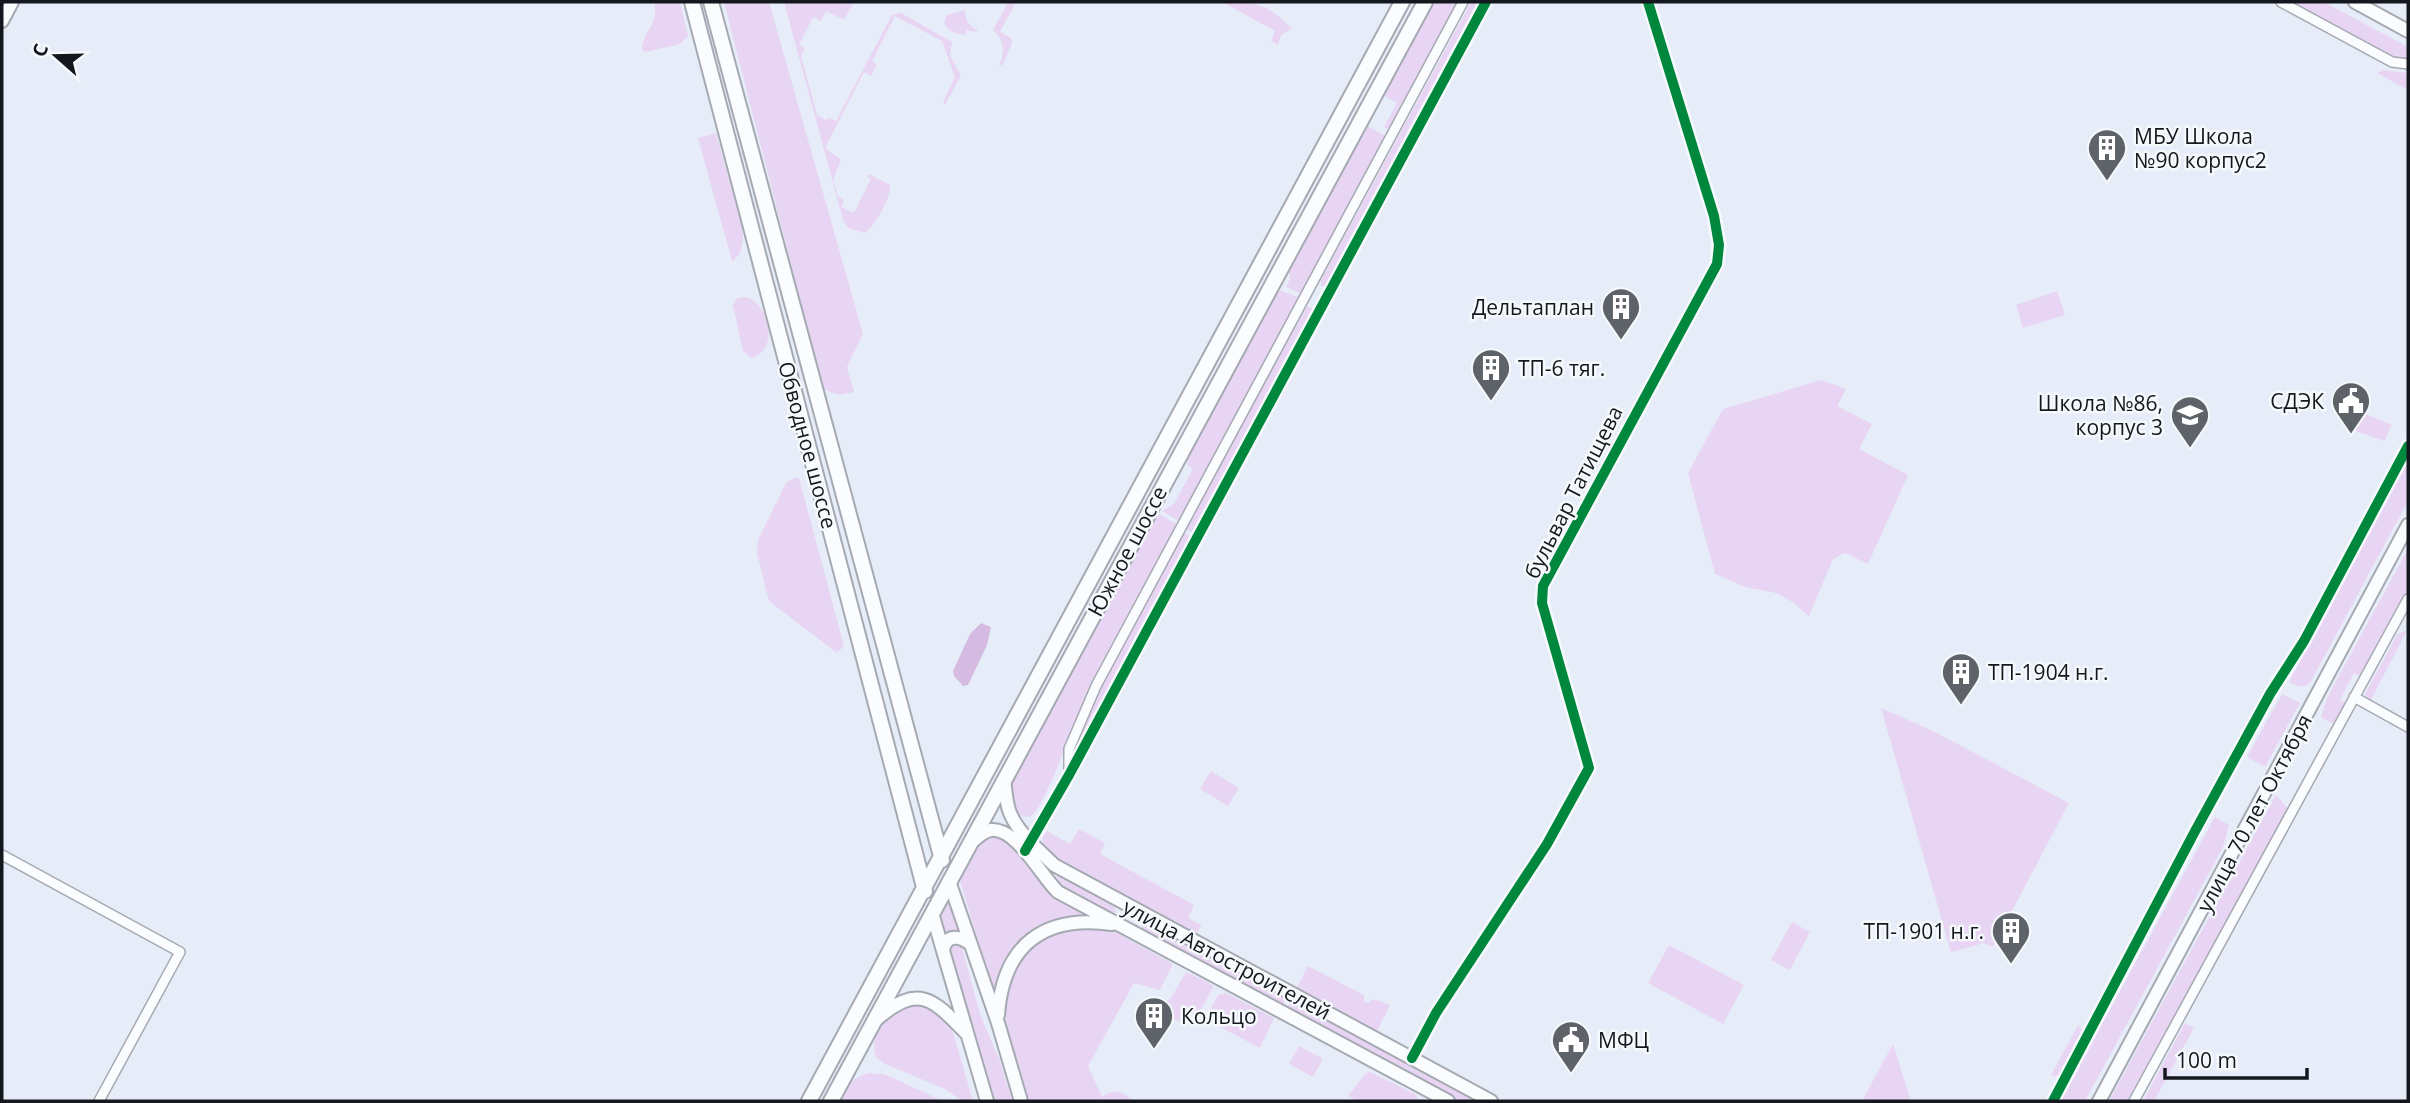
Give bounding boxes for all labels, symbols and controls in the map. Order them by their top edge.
north arrow [21,21,91,91]
text: С [26,40,54,60]
place label: МБУ Школа №90 корпус2 [2134,122,2267,174]
building icon: МБУ Школа №90 корпус2 [2086,127,2128,182]
building icon: Дельтаплан [1600,286,1642,341]
place label: Дельтаплан [1472,293,1594,321]
building icon: ТП-6 тяг. [1470,347,1512,402]
place label: ТП-6 тяг. [1518,354,1605,382]
street label: Обводное шоссе [772,358,844,532]
public building icon: СДЭК [2330,380,2372,435]
place label: СДЭК [2270,387,2324,415]
place label: Школа №86, корпус 3 [2038,389,2163,441]
school or university icon: Школа №86, корпус 3 [2169,394,2211,449]
street label: бульвар Татищева [1517,401,1629,583]
street label: Южное шоссе [1081,481,1173,621]
building icon: ТП-1904 н.г. [1940,651,1982,706]
place label: ТП-1904 н.г. [1988,658,2108,686]
street label: улица 70 лет Октября [2190,709,2318,917]
street label: улица Автостроителей [1118,892,1336,1026]
building icon: ТП-1901 н.г. [1990,910,2032,965]
place label: ТП-1901 н.г. [1864,917,1984,945]
building icon: Кольцо [1133,995,1175,1050]
place label: Кольцо [1181,1002,1257,1030]
public building icon: МФЦ [1550,1019,1592,1074]
place label: МФЦ [1598,1026,1650,1054]
scale bar [2165,1036,2307,1080]
text: 100 m [2176,1046,2237,1074]

